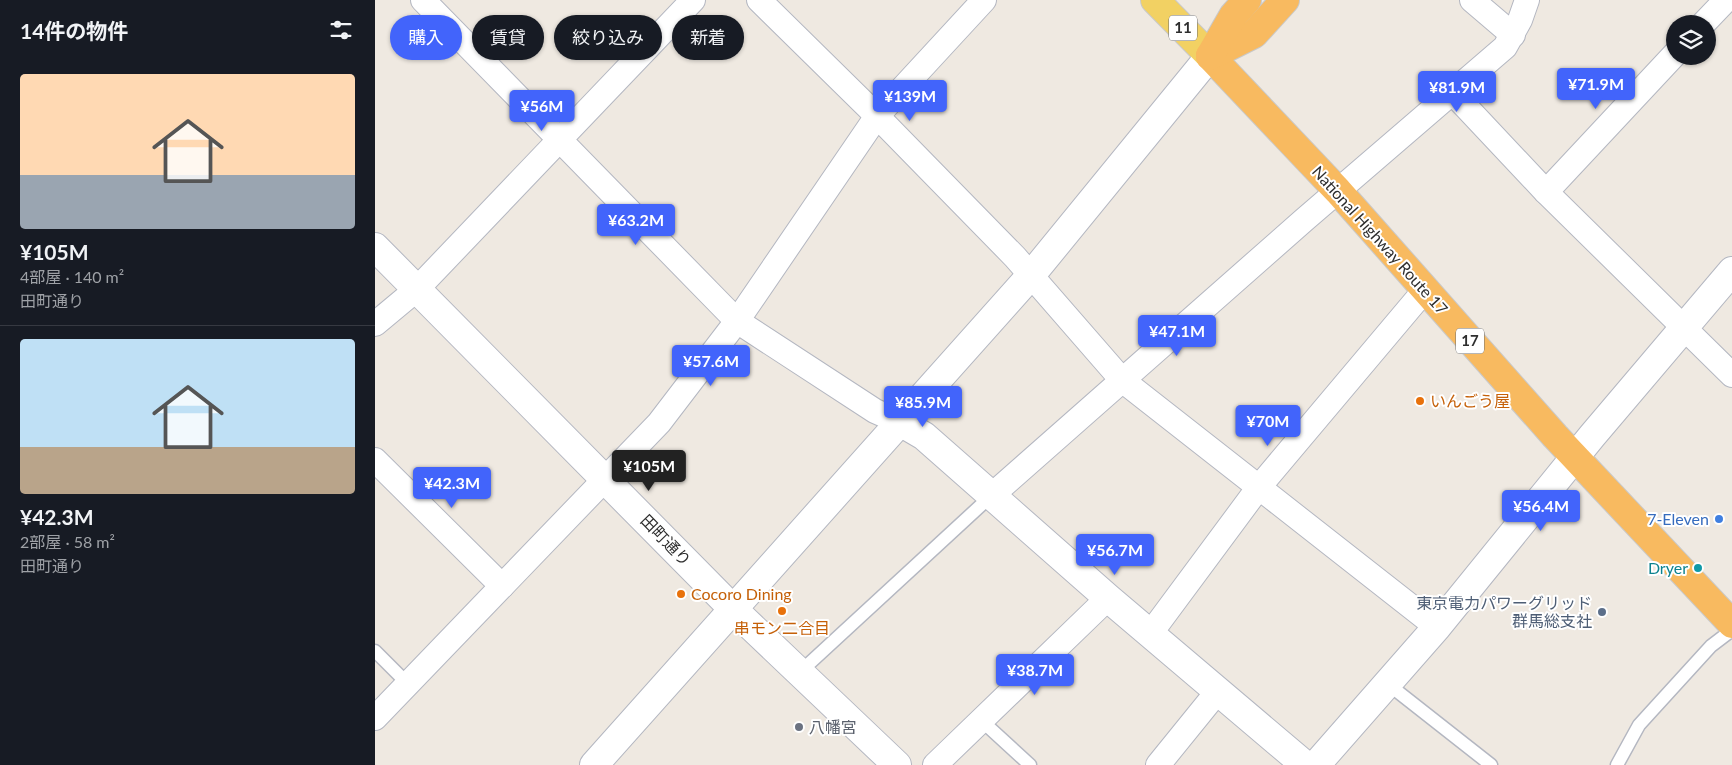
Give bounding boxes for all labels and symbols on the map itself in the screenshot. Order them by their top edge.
road number: 11 [1169,15,1197,40]
pin: ¥71.9M [1555,68,1637,110]
pin: ¥81.9M [1416,70,1498,113]
pin: ¥139M [875,80,945,122]
pin: ¥56M [512,90,572,132]
street label: National Highway Route 17 [1309,162,1452,318]
pin: ¥63.2M [595,204,677,246]
pin: ¥47.1M [1136,314,1218,357]
road number: 17 [1456,328,1484,354]
pin: ¥57.6M [670,344,752,387]
pin: ¥85.9M [882,386,964,428]
place label: いんごう屋 [1430,391,1510,410]
marker: いんごう屋 [1414,395,1426,407]
pin: ¥70M [1238,404,1298,447]
pin: ¥105M [614,450,684,492]
pin: ¥42.3M [411,466,493,509]
pin: ¥56.4M [1500,490,1582,532]
place label: 7-Eleven [1647,509,1709,528]
street label: 田町通り [637,510,695,569]
marker: 7-Eleven [1713,513,1725,525]
pin: ¥56.7M [1074,534,1156,576]
place label: Dryer [1648,558,1688,577]
marker: Dryer [1692,562,1704,574]
place label: Cocoro Dining [691,584,792,603]
marker: Cocoro Dining [675,588,687,600]
place label: 東京電力パワーグリッド 群馬総支社 [1416,593,1592,630]
marker: 串モン二合目 [776,605,788,617]
marker: 東京電力パワーグリッド 群馬総支社 [1596,606,1608,618]
place label: 串モン二合目 [734,618,830,637]
pin: ¥38.7M [994,654,1076,696]
place label: 八幡宮 [809,717,857,736]
marker: 八幡宮 [793,721,805,733]

